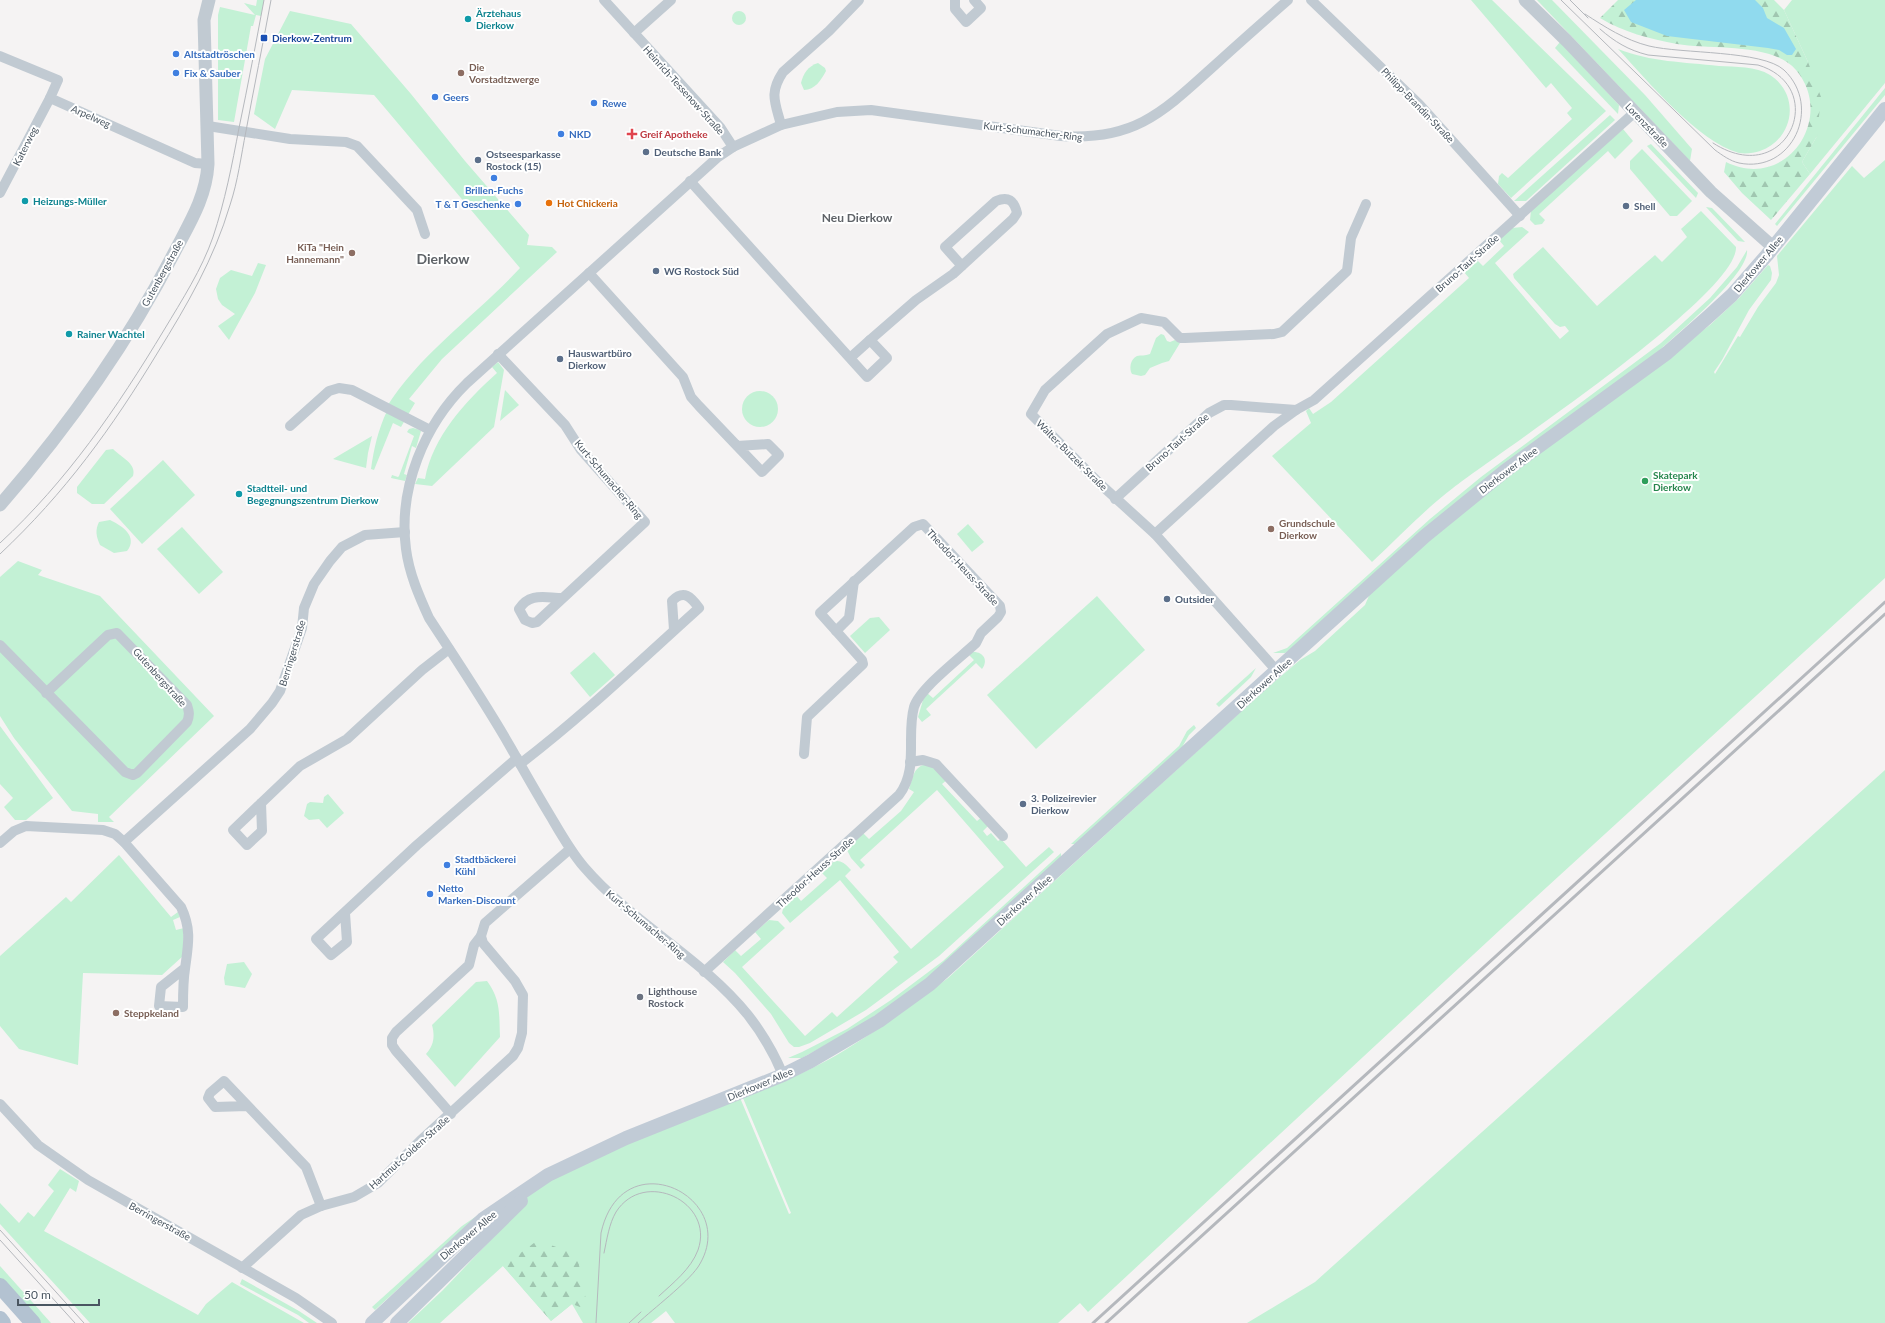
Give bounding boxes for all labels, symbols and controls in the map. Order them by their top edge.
place label: Ärztehaus Dierkow [475,7,522,31]
marker: Ärztehaus Dierkow [463,14,473,24]
place label: Dierkow-Zentrum [272,32,352,44]
marker: Dierkow-Zentrum [259,33,269,43]
street label: Heinrich-Tessenow-Straße [641,43,727,137]
place label: Altstadtröschen [183,48,255,60]
marker: Altstadtröschen [171,49,181,59]
place label: Die Vorstadtzwerge [468,61,540,85]
street label: Philipp-Brandin-Straße [1379,65,1457,145]
place label: Fix & Sauber [184,67,241,79]
marker: Fix & Sauber [171,68,181,78]
marker: Die Vorstadtzwerge [456,68,466,78]
place label: Geers [443,91,470,103]
marker: Geers [430,92,440,102]
place label: Rewe [602,97,627,109]
marker: Rewe [589,98,599,108]
street label: Lorenzstraße [1623,100,1671,150]
street label: Arpelweg [69,102,113,130]
street label: Kurt-Schumacher-Ring [983,119,1083,143]
street label: Katerweg [10,124,40,168]
place label: NKD [569,128,592,140]
place label: Greif Apotheke [640,128,708,140]
marker: NKD [556,129,566,139]
marker: Greif Apotheke [627,129,637,139]
place label: Deutsche Bank [654,146,722,158]
marker: Deutsche Bank [641,147,651,157]
place label: Ostseesparkasse Rostock (15) [486,148,561,172]
marker: Ostseesparkasse Rostock (15) [473,155,483,165]
marker: Brillen-Fuchs [489,173,499,183]
place label: Brillen-Fuchs [465,184,524,196]
place label: Heizungs-Müller [33,195,107,207]
marker: Heizungs-Müller [20,196,30,206]
place label: Hot Chickeria [557,197,618,209]
place label: T & T Geschenke [436,198,511,210]
marker: Hot Chickeria [544,198,554,208]
marker: T & T Geschenke [513,199,523,209]
place label: Shell [1634,200,1655,212]
marker: Shell [1621,201,1631,211]
district label: Neu Dierkow [822,210,893,225]
street label: Bruno-Taut-Straße [1433,231,1501,295]
street label: Dierkower Allee [1731,233,1785,295]
street label: Gutenbergstraße [139,238,185,308]
place label: KiTa "Hein Hannemann" [286,241,344,265]
marker: KiTa "Hein Hannemann" [347,248,357,258]
district label: Dierkow [416,250,470,267]
place label: WG Rostock Süd [664,265,739,277]
marker: WG Rostock Süd [651,266,661,276]
place label: Rainer Wachtel [77,328,145,340]
marker: Rainer Wachtel [64,329,74,339]
place label: Hauswartbüro Dierkow [568,347,632,371]
marker: Hauswartbüro Dierkow [555,354,565,364]
street label: Bruno-Taut-Straße [1143,410,1211,474]
street label: Walter-Butzek-Straße [1034,417,1110,493]
street label: Kurt-Schumacher-Ring [572,437,646,521]
street label: Dierkower Allee [1476,444,1540,496]
place label: Skatepark Dierkow [1653,469,1698,493]
marker: Skatepark Dierkow [1640,476,1650,486]
place label: Stadtteil- und Begegnungszentrum Dierkow [247,482,378,506]
marker: Stadtteil- und Begegnungszentrum Dierkow [234,489,244,499]
place label: Grundschule Dierkow [1279,517,1336,541]
marker: Grundschule Dierkow [1266,524,1276,534]
street label: Theodor-Heuss-Straße [925,526,1001,608]
place label: Outsider [1175,593,1214,605]
marker: Outsider [1162,594,1172,604]
street label: Berringerstraße [276,619,308,687]
street label: Gutenbergstraße [131,645,189,709]
street label: Dierkower Allee [1234,655,1294,711]
place label: 3. Polizeirevier Dierkow [1031,792,1097,816]
marker: 3. Polizeirevier Dierkow [1018,799,1028,809]
street label: Theodor-Heuss-Straße [774,834,856,910]
place label: Stadtbäckerei Kühl [455,853,516,877]
marker: Stadtbäckerei Kühl [442,860,452,870]
street label: Dierkower Allee [994,872,1054,928]
place label: Netto Marken-Discount [438,882,516,906]
street label: Kurt-Schumacher-Ring [604,887,688,961]
marker: Netto Marken-Discount [425,889,435,899]
place label: Lighthouse Rostock [648,985,698,1009]
marker: Lighthouse Rostock [635,992,645,1002]
place label: Steppkeland [124,1007,179,1019]
marker: Steppkeland [111,1008,121,1018]
street label: Dierkower Allee [725,1065,795,1103]
street label: Hartmut-Colden-Straße [366,1113,452,1191]
street label: Berringerstraße [127,1199,193,1243]
street label: Dierkower Allee [437,1208,499,1262]
scale bar [18,1281,99,1307]
text: 50 m [24,1287,51,1302]

